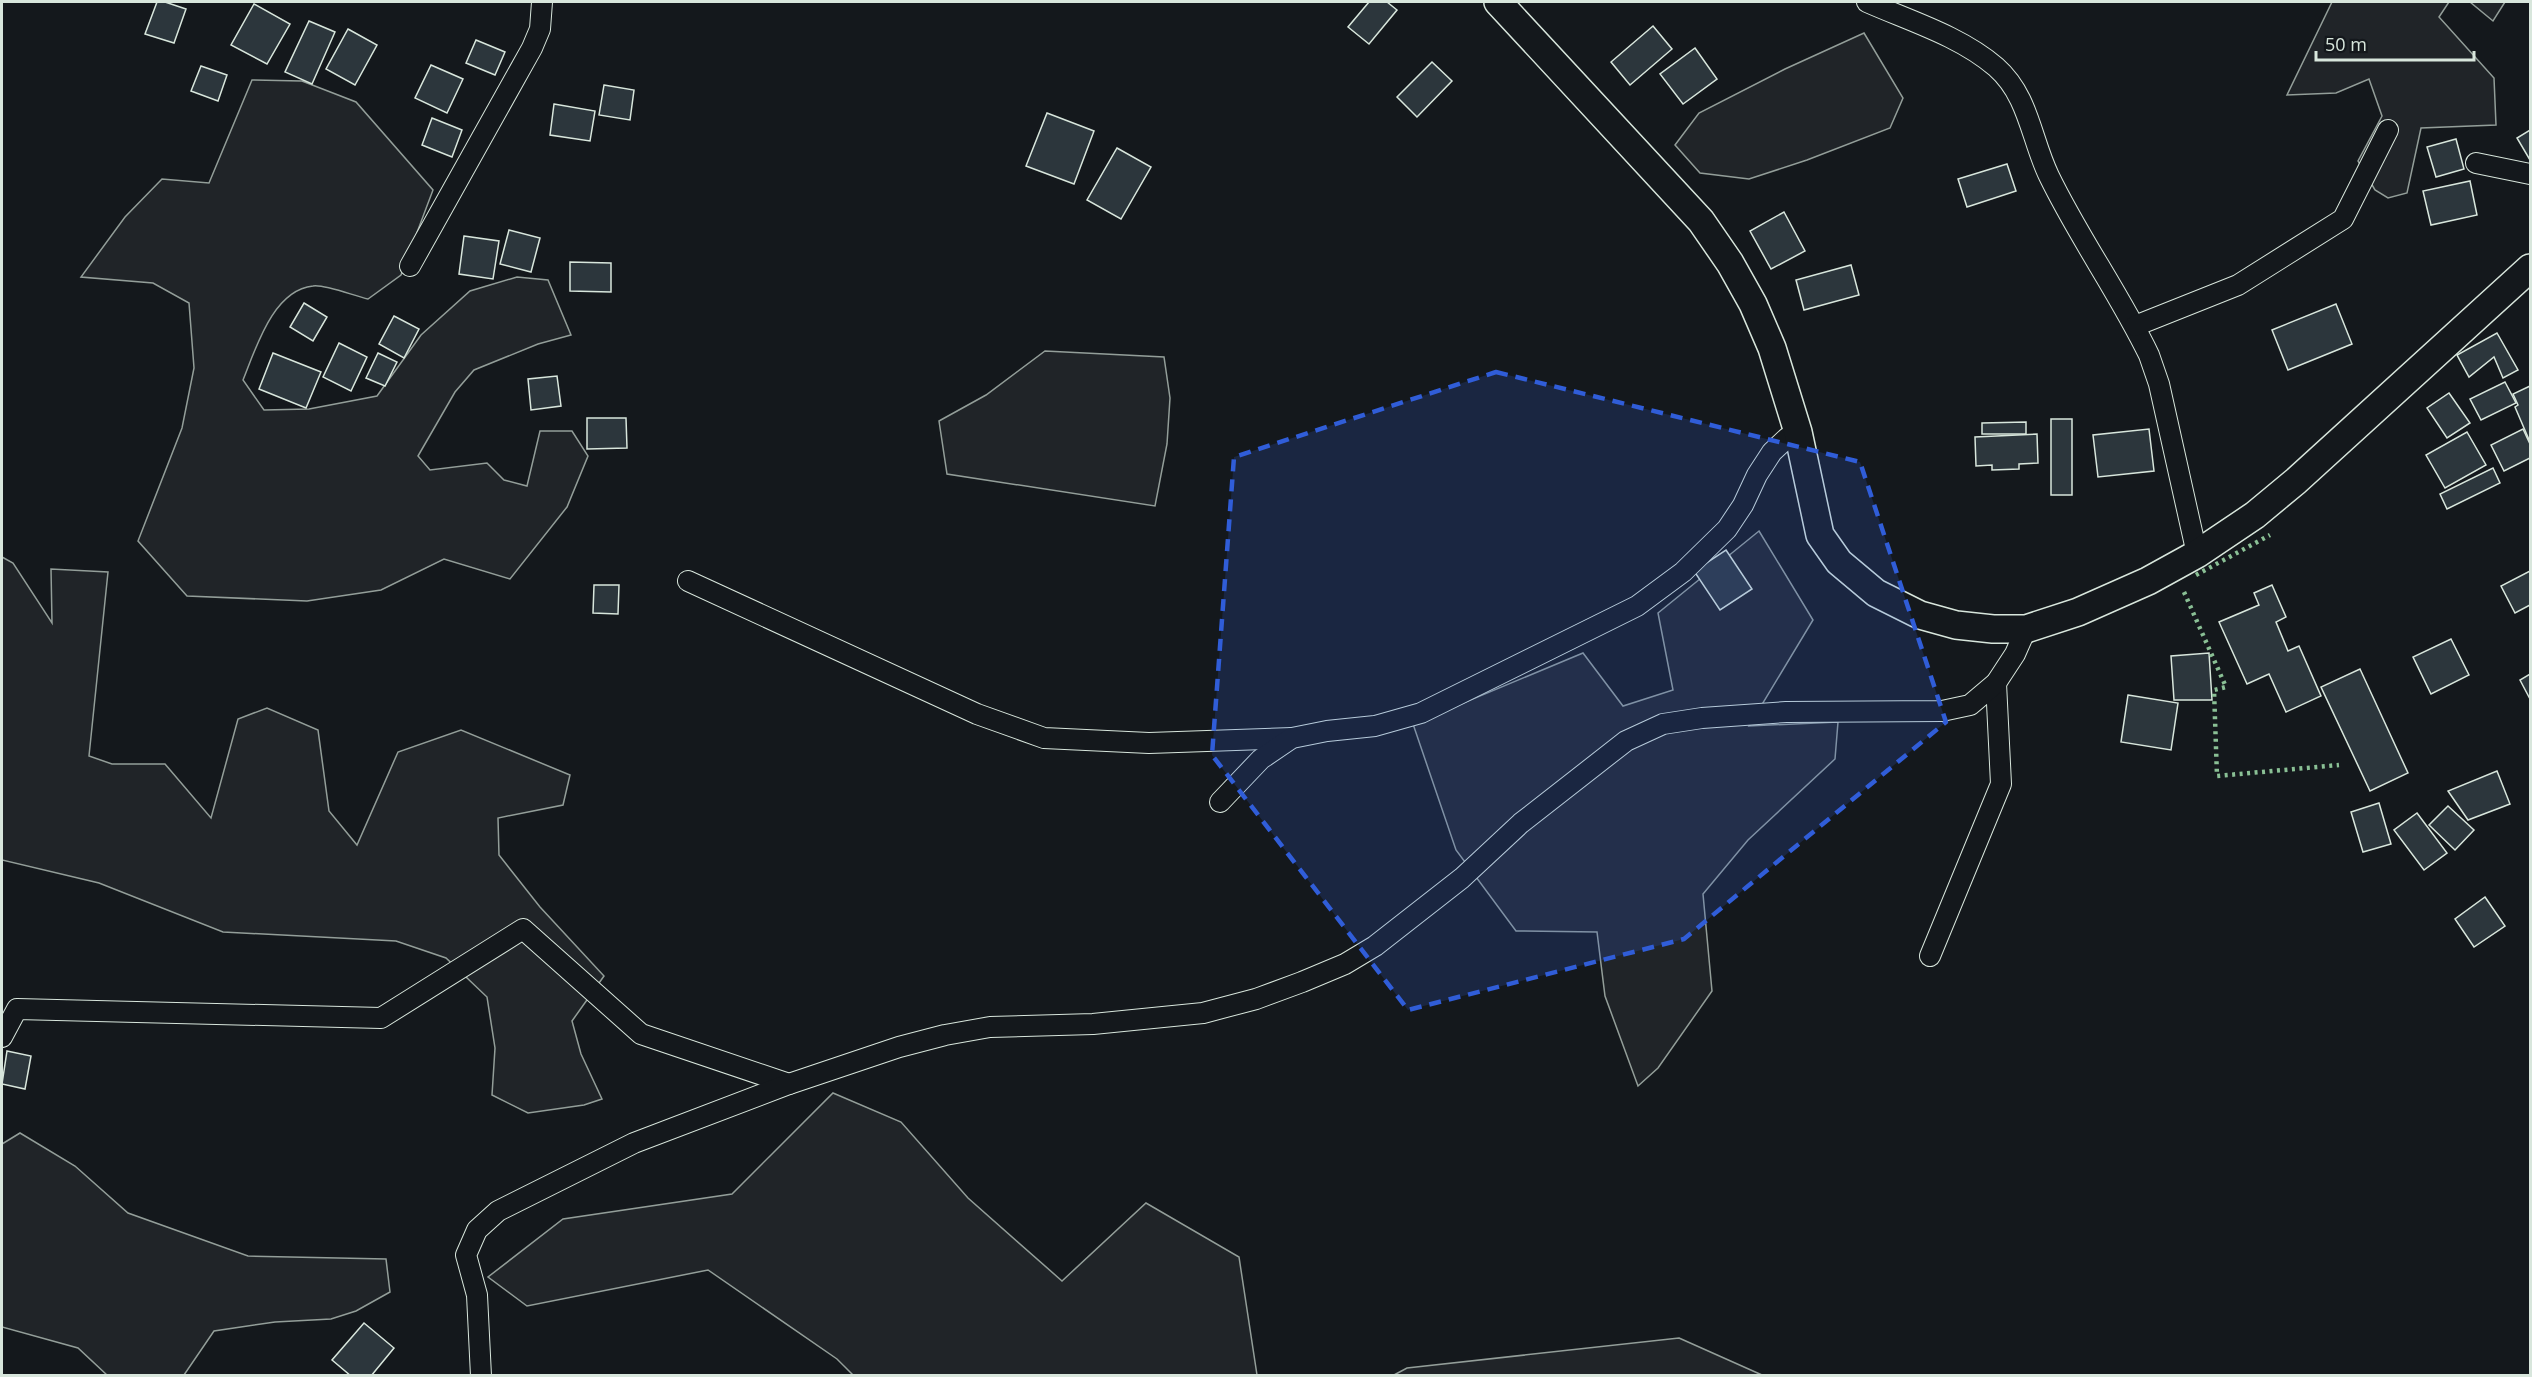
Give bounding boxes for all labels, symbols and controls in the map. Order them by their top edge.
scale bar [2316,24,2474,62]
text: 50 m [2325,32,2367,56]

